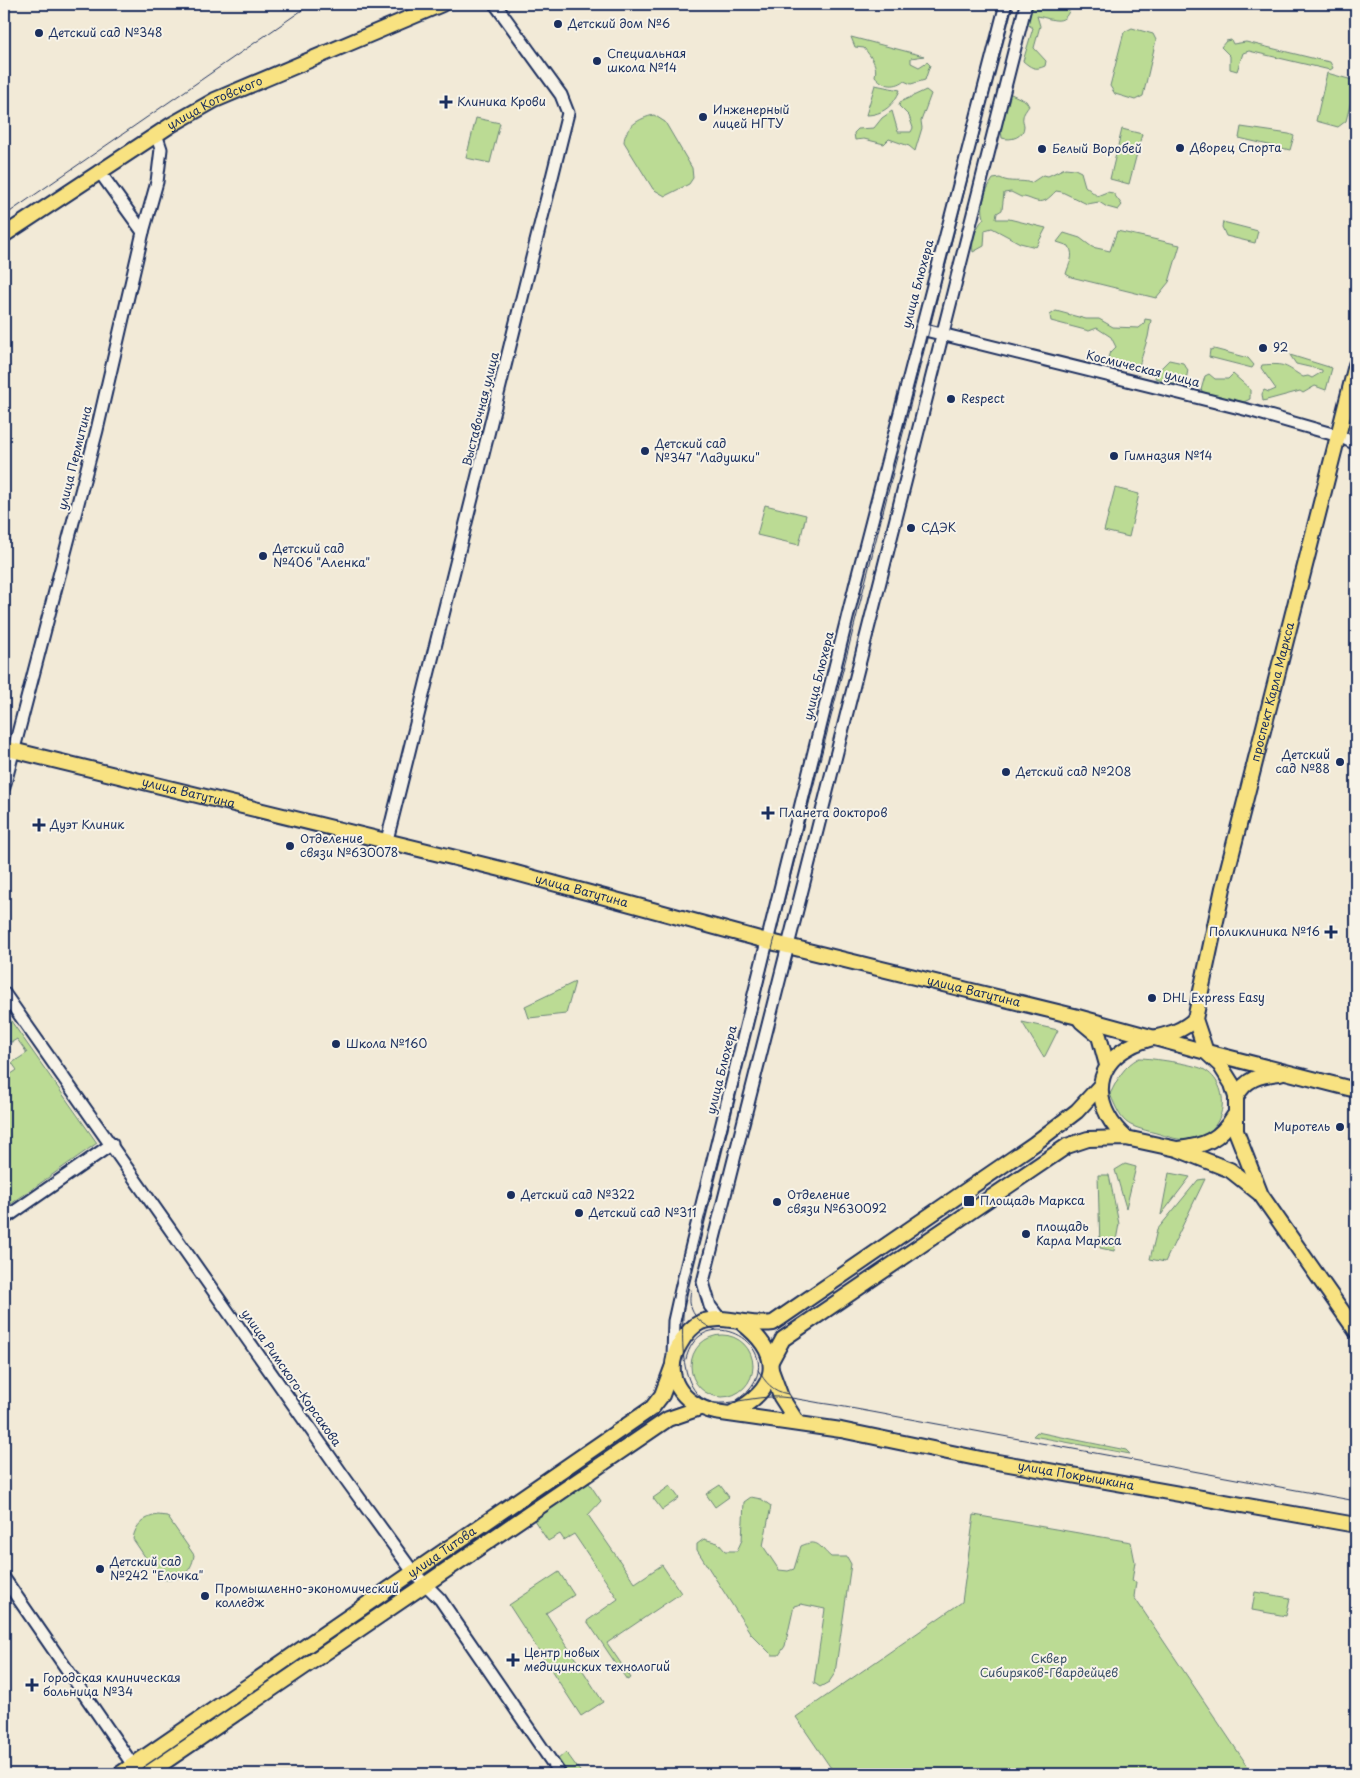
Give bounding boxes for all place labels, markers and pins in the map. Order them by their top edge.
place label: Детский дом №6 [567,14,670,32]
marker: Детский дом №6 [552,18,564,30]
place label: Детский сад №348 [48,23,163,41]
marker: Детский сад №348 [33,27,45,39]
place label: Специальная школа №14 [607,44,686,76]
marker: Специальная школа №14 [591,55,603,67]
place label: Клиника Крови [457,92,546,110]
marker: Клиника Крови [439,95,453,109]
place label: Инженерный лицей НГТУ [712,100,790,132]
marker: Инженерный лицей НГТУ [697,111,709,123]
place label: Дворец Спорта [1189,138,1282,156]
place label: Белый Воробей [1052,139,1142,157]
marker: Дворец Спорта [1174,142,1186,154]
marker: Белый Воробей [1036,143,1048,155]
place label: 92 [1273,338,1288,356]
marker: 92 [1257,342,1269,354]
place label: Respect [961,389,1005,407]
marker: Respect [945,393,957,405]
place label: Детский сад №347 "Ладушки" [654,434,760,466]
marker: Детский сад №347 "Ладушки" [639,445,651,457]
place label: Гимназия №14 [1124,446,1213,464]
marker: Гимназия №14 [1108,450,1120,462]
place label: СДЭК [921,518,956,536]
marker: СДЭК [905,522,917,534]
place label: Детский сад №406 "Аленка" [272,539,370,571]
marker: Детский сад №406 "Аленка" [257,550,269,562]
place label: Детский сад №88 [1275,745,1330,777]
marker: Детский сад №88 [1334,756,1346,768]
place label: Детский сад №208 [1015,762,1131,780]
marker: Детский сад №208 [1000,766,1012,778]
place label: Планета докторов [779,803,887,821]
marker: Планета докторов [761,806,775,820]
place label: Дуэт Клиник [49,815,125,833]
marker: Дуэт Клиник [32,818,46,832]
place label: Отделение связи №630078 [300,829,398,861]
marker: Отделение связи №630078 [284,840,296,852]
place label: Поликлиника №16 [1209,922,1320,940]
marker: Поликлиника №16 [1324,925,1338,939]
place label: DHL Express Easy [1162,988,1265,1006]
marker: DHL Express Easy [1146,992,1158,1004]
place label: Школа №160 [346,1034,427,1052]
marker: Школа №160 [330,1038,342,1050]
place label: Миротель [1274,1117,1330,1135]
marker: Миротель [1334,1121,1346,1133]
place label: Детский сад №322 [520,1185,635,1203]
place label: Отделение связи №630092 [787,1185,887,1217]
marker: Детский сад №322 [505,1189,517,1201]
place label: Площадь Маркса [980,1191,1085,1209]
marker: Площадь Маркса [962,1194,976,1208]
marker: Отделение связи №630092 [771,1196,783,1208]
place label: Детский сад №311 [588,1203,696,1221]
marker: Детский сад №311 [573,1207,585,1219]
place label: площадь Карла Маркса [1036,1217,1122,1249]
marker: площадь Карла Маркса [1020,1228,1032,1240]
place label: Детский сад №242 "Елочка" [109,1552,203,1584]
marker: Детский сад №242 "Елочка" [94,1563,106,1575]
place label: Промышленно-экономический колледж [215,1579,399,1611]
marker: Промышленно-экономический колледж [199,1590,211,1602]
place label: Центр новых медицинских технологий [524,1643,670,1675]
marker: Центр новых медицинских технологий [506,1653,520,1667]
place label: Городская клиническая больница №34 [43,1668,181,1700]
marker: Городская клиническая больница №34 [25,1678,39,1692]

